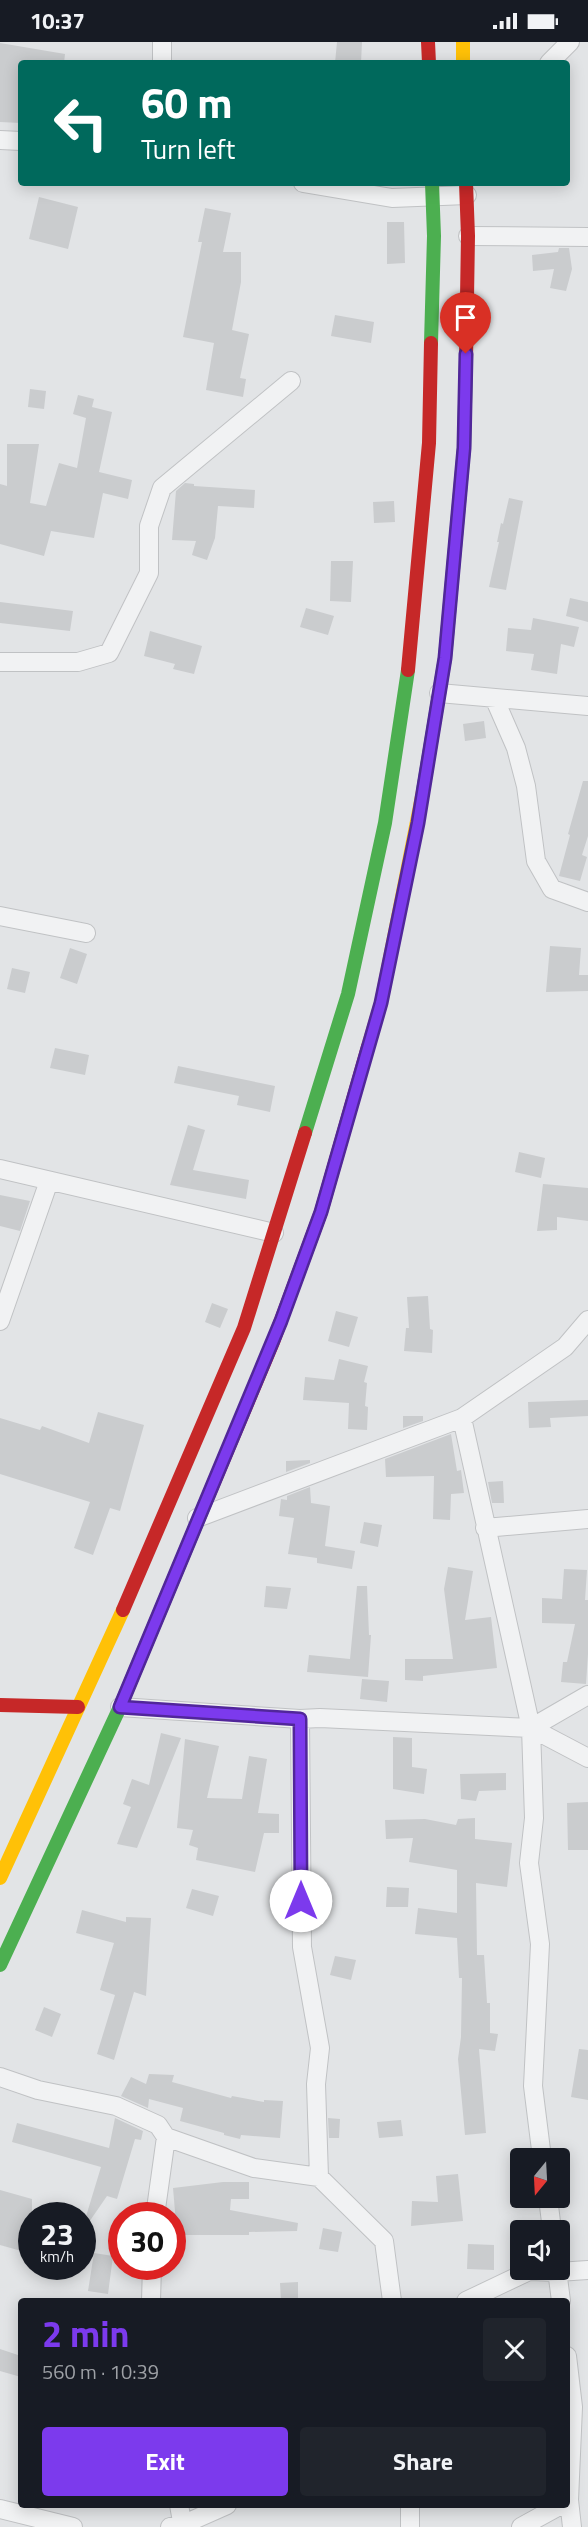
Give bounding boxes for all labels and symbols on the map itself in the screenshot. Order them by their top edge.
pin [440,292,491,354]
position arrow [269,1869,333,1933]
north arrow [510,2148,570,2208]
speed limit sign: 30 [108,2202,186,2280]

